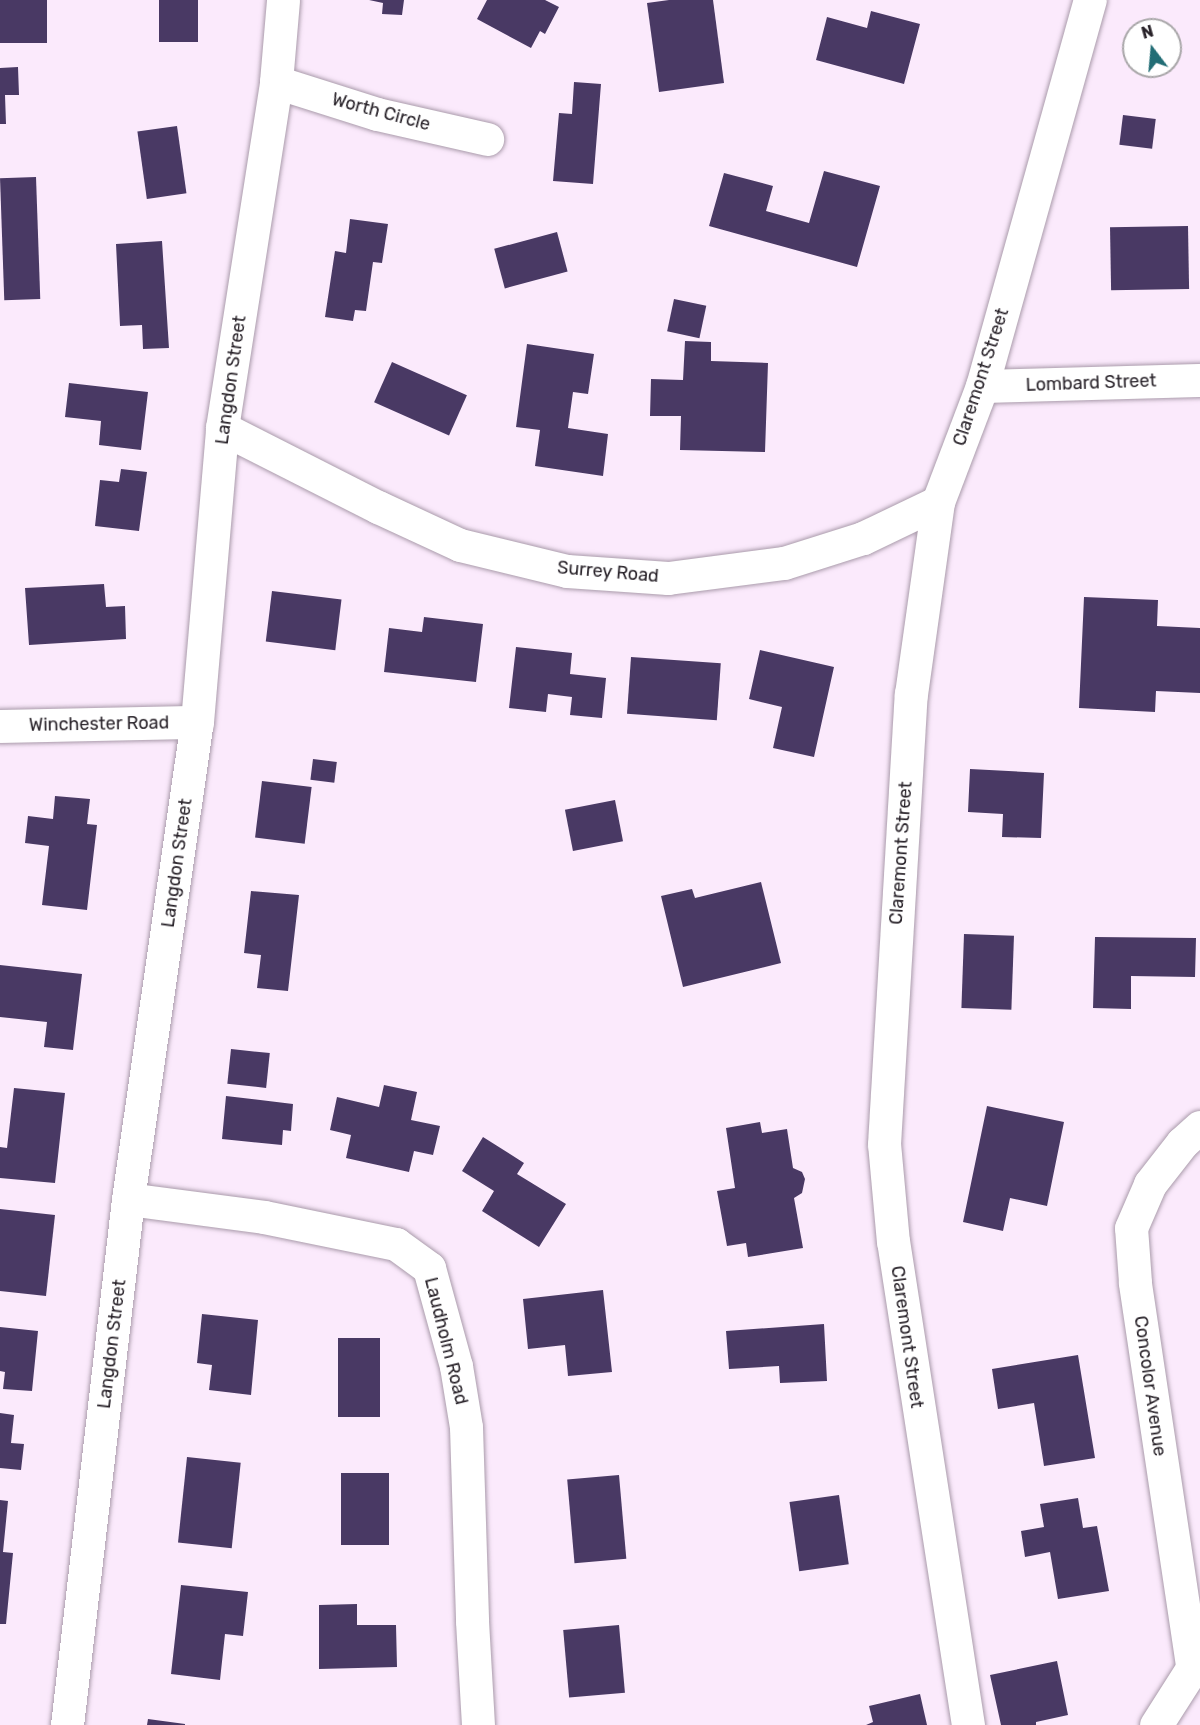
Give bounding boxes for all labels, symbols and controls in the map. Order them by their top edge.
north arrow [1122,18,1182,78]
text: N [1139,21,1156,43]
street label: Worth Circle [329,88,433,136]
street label: Claremont Street [949,305,1013,449]
street label: Langdon Street [211,314,251,446]
street label: Lombard Street [1025,370,1157,396]
street label: Surrey Road [556,557,660,587]
street label: Winchester Road [28,712,170,736]
street label: Claremont Street [885,781,917,925]
street label: Langdon Street [157,797,197,929]
street label: Claremont Street [886,1264,928,1410]
street label: Laudholm Road [420,1275,472,1407]
street label: Langdon Street [93,1278,131,1410]
street label: Concolor Avenue [1129,1314,1171,1458]

